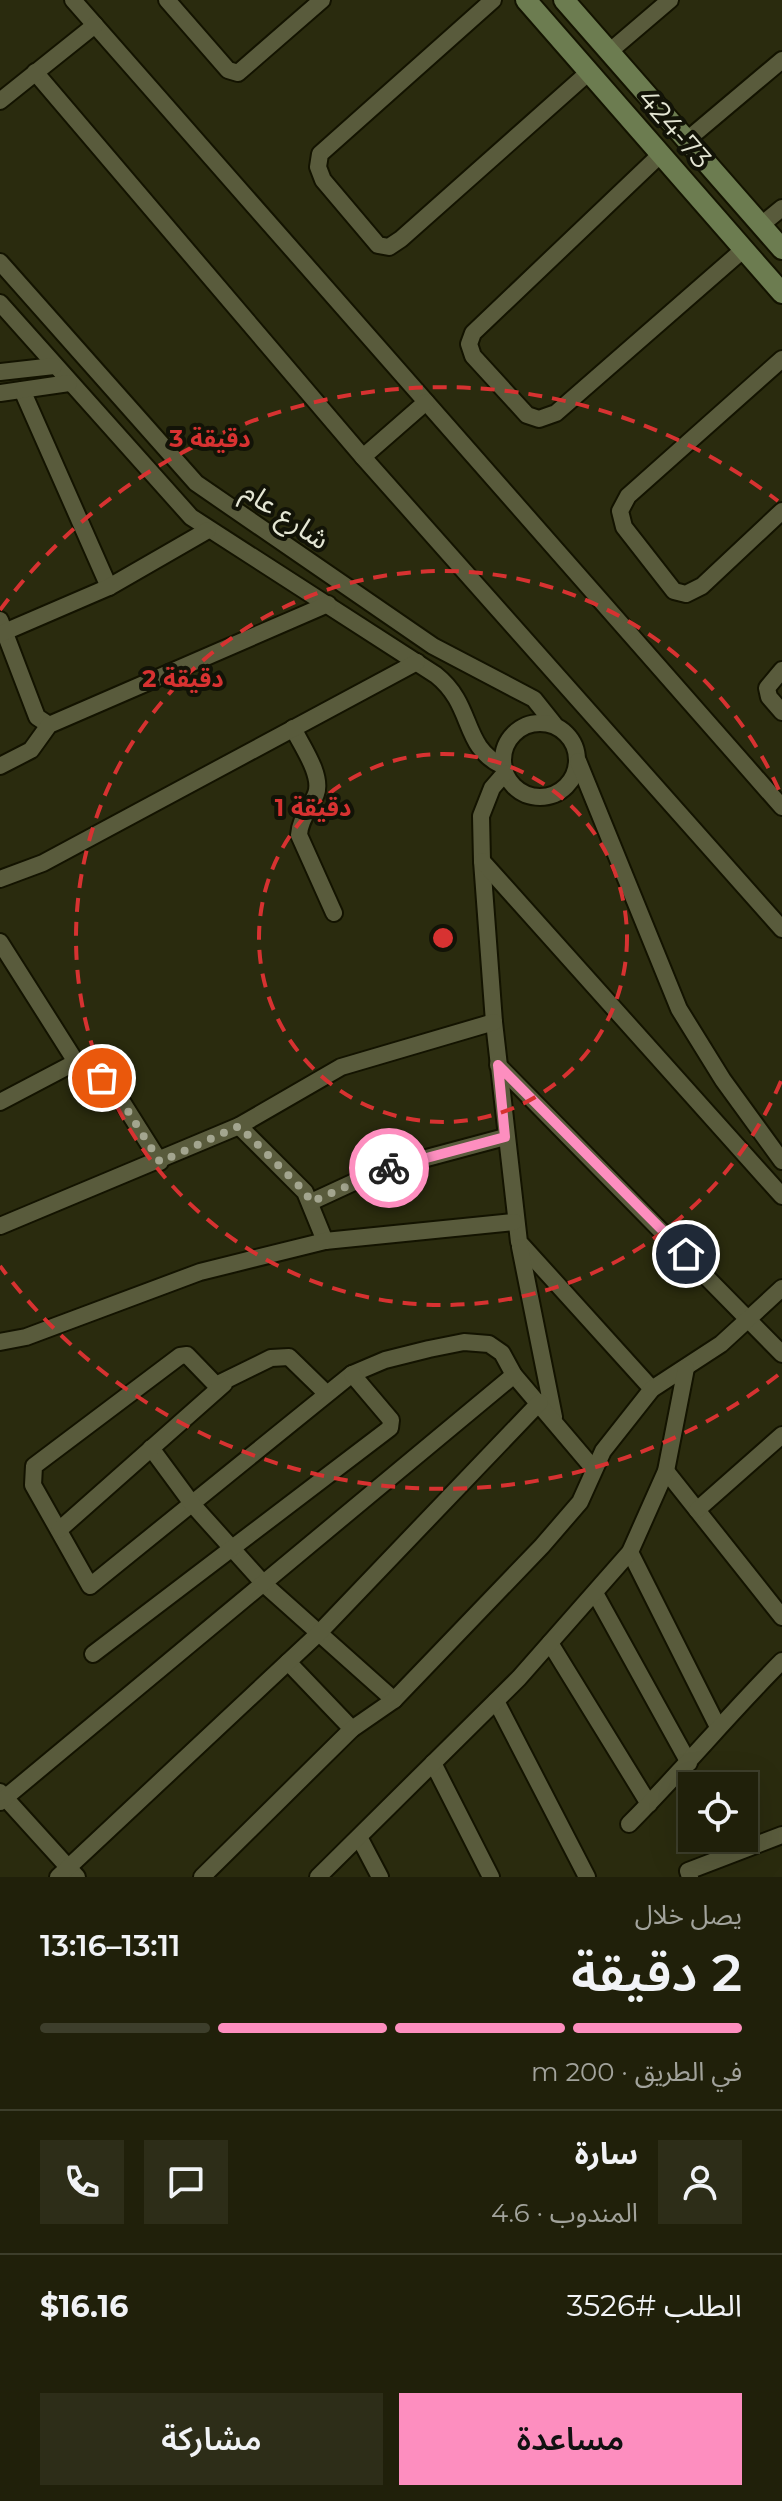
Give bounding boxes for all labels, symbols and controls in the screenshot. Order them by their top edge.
street label: 424-73 [631,81,719,175]
text: 3 دقيقة [168,424,251,453]
street label: شارع عام [234,474,336,560]
text: 2 دقيقة [142,664,224,693]
text: 1 دقيقة [275,793,351,822]
centre of rings [429,924,457,952]
pin [68,1044,136,1112]
icon: bag [80,1056,124,1100]
courier [349,1128,429,1208]
icon: bike [367,1146,411,1190]
pin [652,1220,720,1288]
icon: home [664,1232,708,1276]
map controls [678,1772,758,1852]
button: locate [678,1772,758,1852]
text: يصل خلال [635,1899,742,1931]
text: 13:11–13:16 [40,1927,181,1964]
text: 2 دقيقة [571,1941,742,2004]
text: في الطريق · 200 m [531,2056,742,2088]
text: سارة [575,2135,638,2172]
button: phone [40,2140,124,2224]
button: chat [144,2140,228,2224]
button: person [658,2140,742,2224]
text: المندوب · 4.6 [491,2197,638,2229]
text: الطلب #3526 [567,2287,742,2324]
text: $16.16 [40,2288,128,2325]
button: مشاركة [40,2393,383,2485]
button: مساعدة [399,2393,742,2485]

